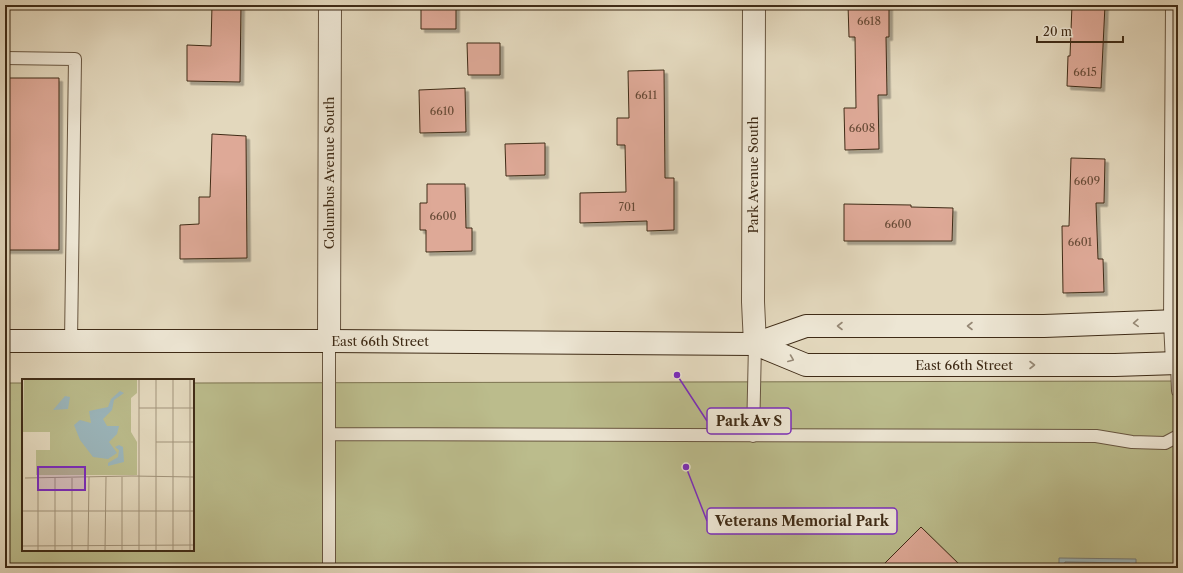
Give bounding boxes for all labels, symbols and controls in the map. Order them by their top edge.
house number: 6618 [857,14,881,28]
scale bar [1037,18,1123,44]
text: 20 m [1043,24,1072,39]
house number: 6615 [1073,65,1097,79]
house number: 6611 [635,88,657,102]
street label: Columbus Avenue South [321,97,337,249]
house number: 6610 [430,104,454,118]
street label: Park Avenue South [745,116,761,234]
house number: 6608 [849,121,875,135]
house number: 6609 [1074,174,1100,188]
house number: 701 [618,200,636,214]
house number: 6600 [430,209,456,223]
house number: 6600 [885,217,911,231]
house number: 6601 [1068,235,1093,249]
one-way arrow [1133,319,1139,328]
one-way arrow [837,322,843,330]
one-way arrow [967,322,973,330]
street label: East 66th Street [331,333,429,349]
one-way arrow [788,354,795,362]
street label: East 66th Street [915,357,1013,373]
one-way arrow [1029,361,1035,369]
inset map [22,379,194,551]
callout: Park Av S [707,408,791,434]
text: Park Av S [716,412,782,430]
callout: Veterans Memorial Park [707,508,897,534]
text: Veterans Memorial Park [714,512,890,530]

